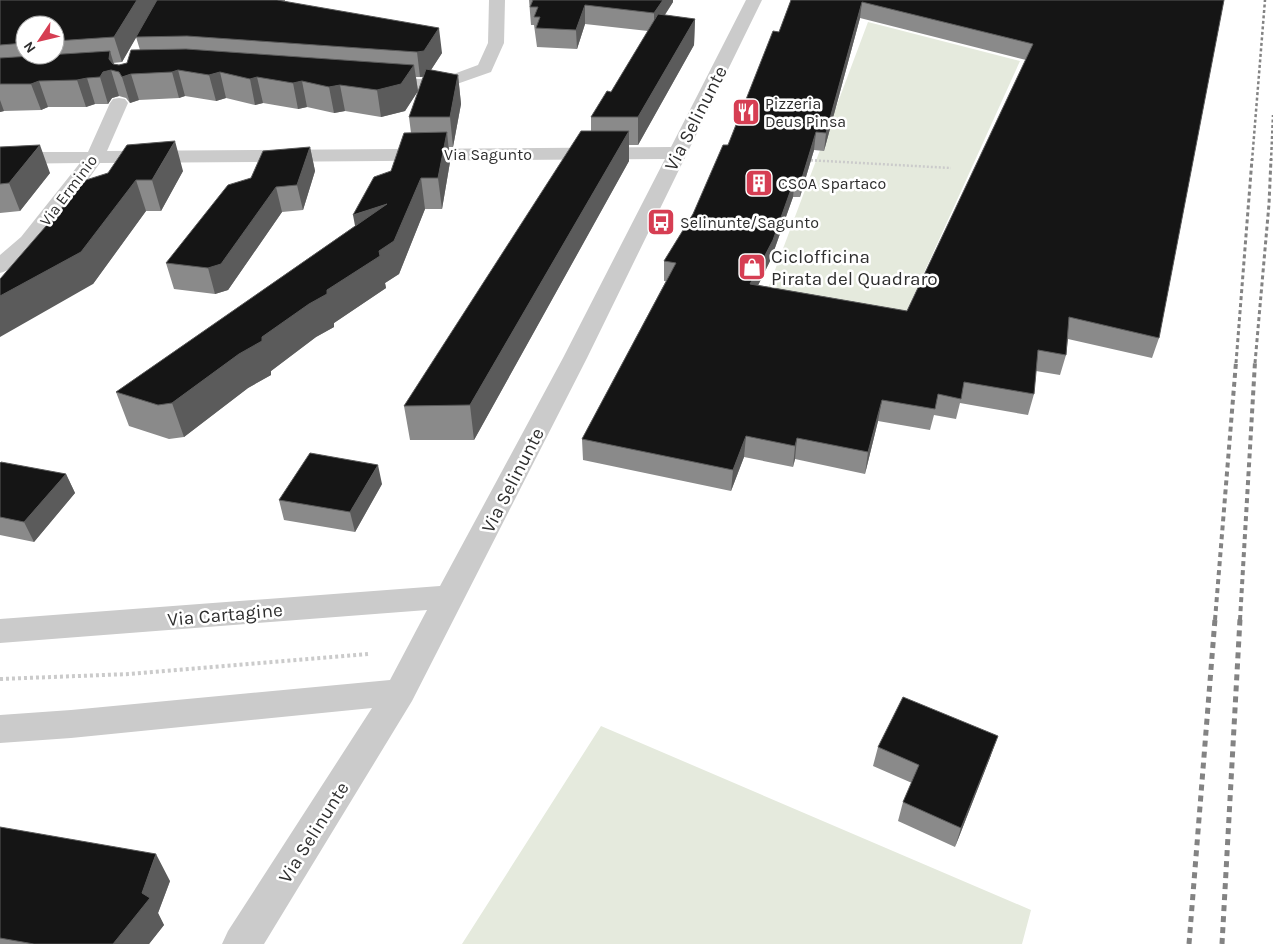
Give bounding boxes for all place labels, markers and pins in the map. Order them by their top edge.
place label: Pizzeria Deus Pinsa [765,94,846,131]
restaurant icon: Pizzeria Deus Pinsa [731,97,761,127]
building icon: CSOA Spartaco [744,168,774,198]
place label: CSOA Spartaco [778,174,886,193]
bus stop icon: Selinunte/Sagunto [646,207,676,237]
place label: Selinunte/Sagunto [680,213,819,232]
place label: Ciclofficina Pirata del Quadraro [771,246,938,290]
shop icon: Ciclofficina Pirata del Quadraro [737,252,767,282]

